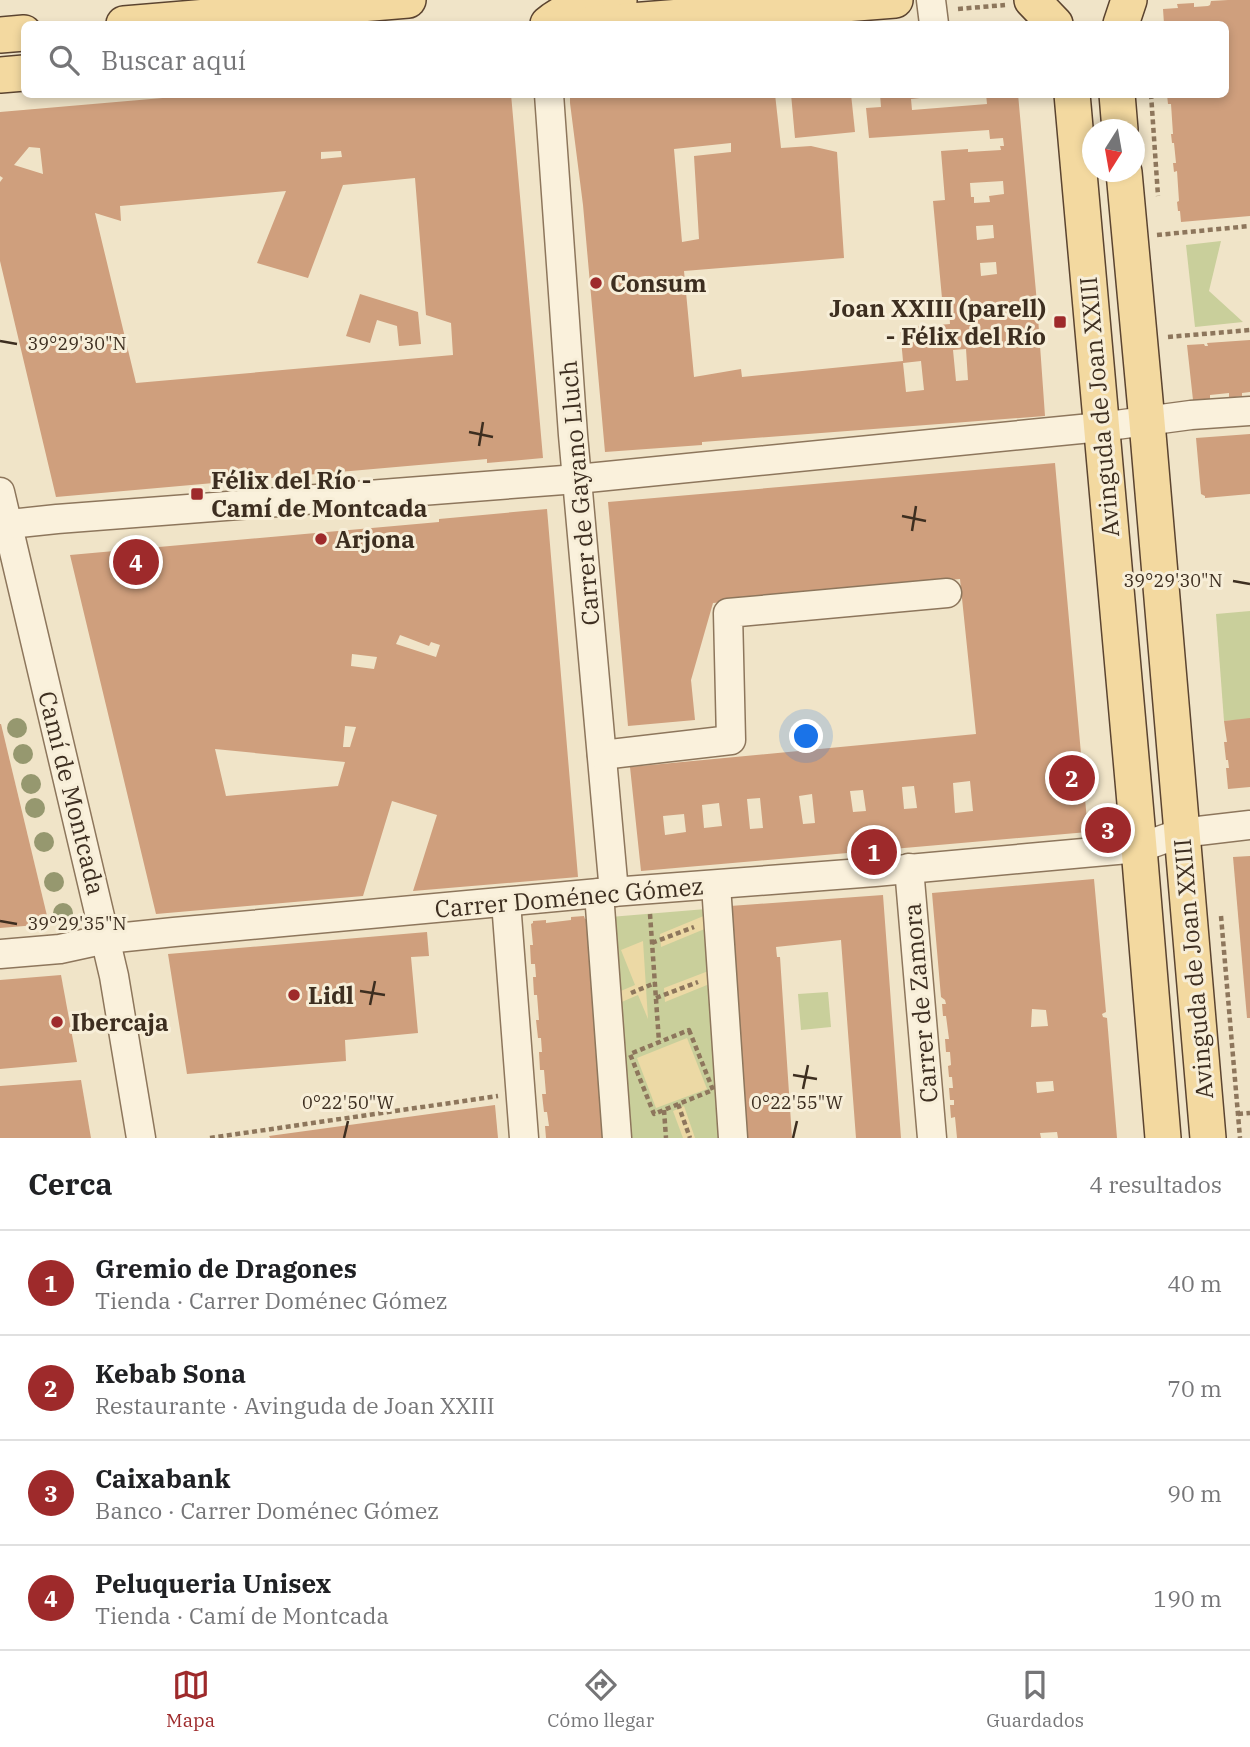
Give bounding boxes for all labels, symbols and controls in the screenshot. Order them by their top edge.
search box [21,21,1229,98]
icon: search [45,41,83,79]
text: Buscar aquí [101,43,246,77]
north arrow [1082,119,1145,182]
place label: Consum [610,267,707,299]
marker: Consum [588,275,604,291]
street label: Avinguda de Joan XXIII [1072,275,1126,539]
place label: Joan XXIII (parell) - Félix del Río [829,292,1046,352]
marker: Joan XXIII (parell) - Félix del Río [1052,314,1068,330]
text: 39°29'30"N [28,332,127,355]
street label: Carrer de Gayano Lluch [551,359,607,627]
place label: Félix del Río - Camí de Montcada [211,464,428,524]
marker: Félix del Río - Camí de Montcada [189,486,205,502]
place label: Arjona [335,523,415,555]
marker: Arjona [313,531,329,547]
pin: 4 [113,536,159,588]
text: 39°29'30"N [1124,569,1223,592]
street label: Camí de Montcada [31,688,113,898]
your location [789,719,823,753]
pin: 2 [1049,752,1095,804]
pin: 3 [1085,804,1131,856]
pin: 1 [851,826,897,878]
street label: Avinguda de Joan XXIII [1166,837,1220,1101]
street label: Carrer Doménec Gómez [433,869,705,925]
street label: Carrer de Zamora [895,902,945,1104]
text: 39°29'35"N [28,912,127,935]
place label: Lidl [308,979,354,1011]
marker: Lidl [286,987,302,1003]
place label: Ibercaja [71,1006,169,1038]
marker: Ibercaja [49,1014,65,1030]
text: 0°22'50"W [302,1091,395,1114]
text: 0°22'55"W [751,1091,844,1114]
text: Cerca [28,1164,113,1203]
text: 4 resultados [1089,1169,1222,1199]
text: Gremio de Dragones [95,1251,357,1285]
text: 1 [44,1268,58,1298]
text: 40 m [1167,1268,1222,1298]
text: Tienda · Carrer Doménec Gómez [95,1285,447,1315]
text: Kebab Sona [95,1356,246,1390]
text: 2 [44,1373,58,1403]
text: 70 m [1167,1373,1222,1403]
text: Restaurante · Avinguda de Joan XXIII [95,1390,495,1420]
text: Caixabank [95,1461,231,1495]
text: 3 [44,1478,58,1508]
text: 90 m [1167,1478,1222,1508]
text: Banco · Carrer Doménec Gómez [95,1495,439,1525]
text: Peluqueria Unisex [95,1566,331,1600]
text: 4 [44,1583,58,1613]
text: 190 m [1153,1583,1222,1613]
text: Tienda · Camí de Montcada [95,1600,389,1630]
tab: Mapa [166,1666,215,1732]
tab: Cómo llegar [547,1666,654,1732]
tab: Guardados [986,1666,1084,1732]

